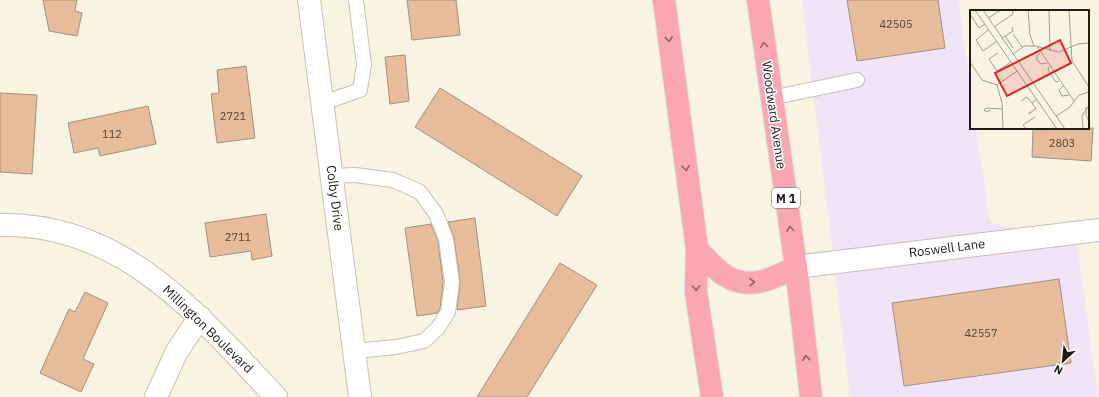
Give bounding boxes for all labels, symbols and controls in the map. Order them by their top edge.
inset map [970,10,1089,129]
house number: 42505 [880,17,913,31]
one-way arrow [665,36,674,42]
one-way arrow [760,42,769,48]
street label: Woodward Avenue [758,60,790,170]
house number: 2721 [220,109,247,123]
house number: 112 [102,127,122,141]
house number: 2803 [1049,136,1075,150]
street label: Colby Drive [323,164,347,232]
one-way arrow [681,165,690,171]
road number: M 1 [772,188,800,208]
one-way arrow [786,226,795,232]
house number: 2711 [225,230,252,244]
street label: Roswell Lane [908,235,986,261]
one-way arrow [748,278,755,287]
street label: Millington Boulevard [159,281,257,377]
one-way arrow [692,285,700,291]
house number: 42557 [965,326,998,340]
north arrow [1043,341,1083,381]
one-way arrow [802,355,811,361]
text: N [1052,362,1065,378]

